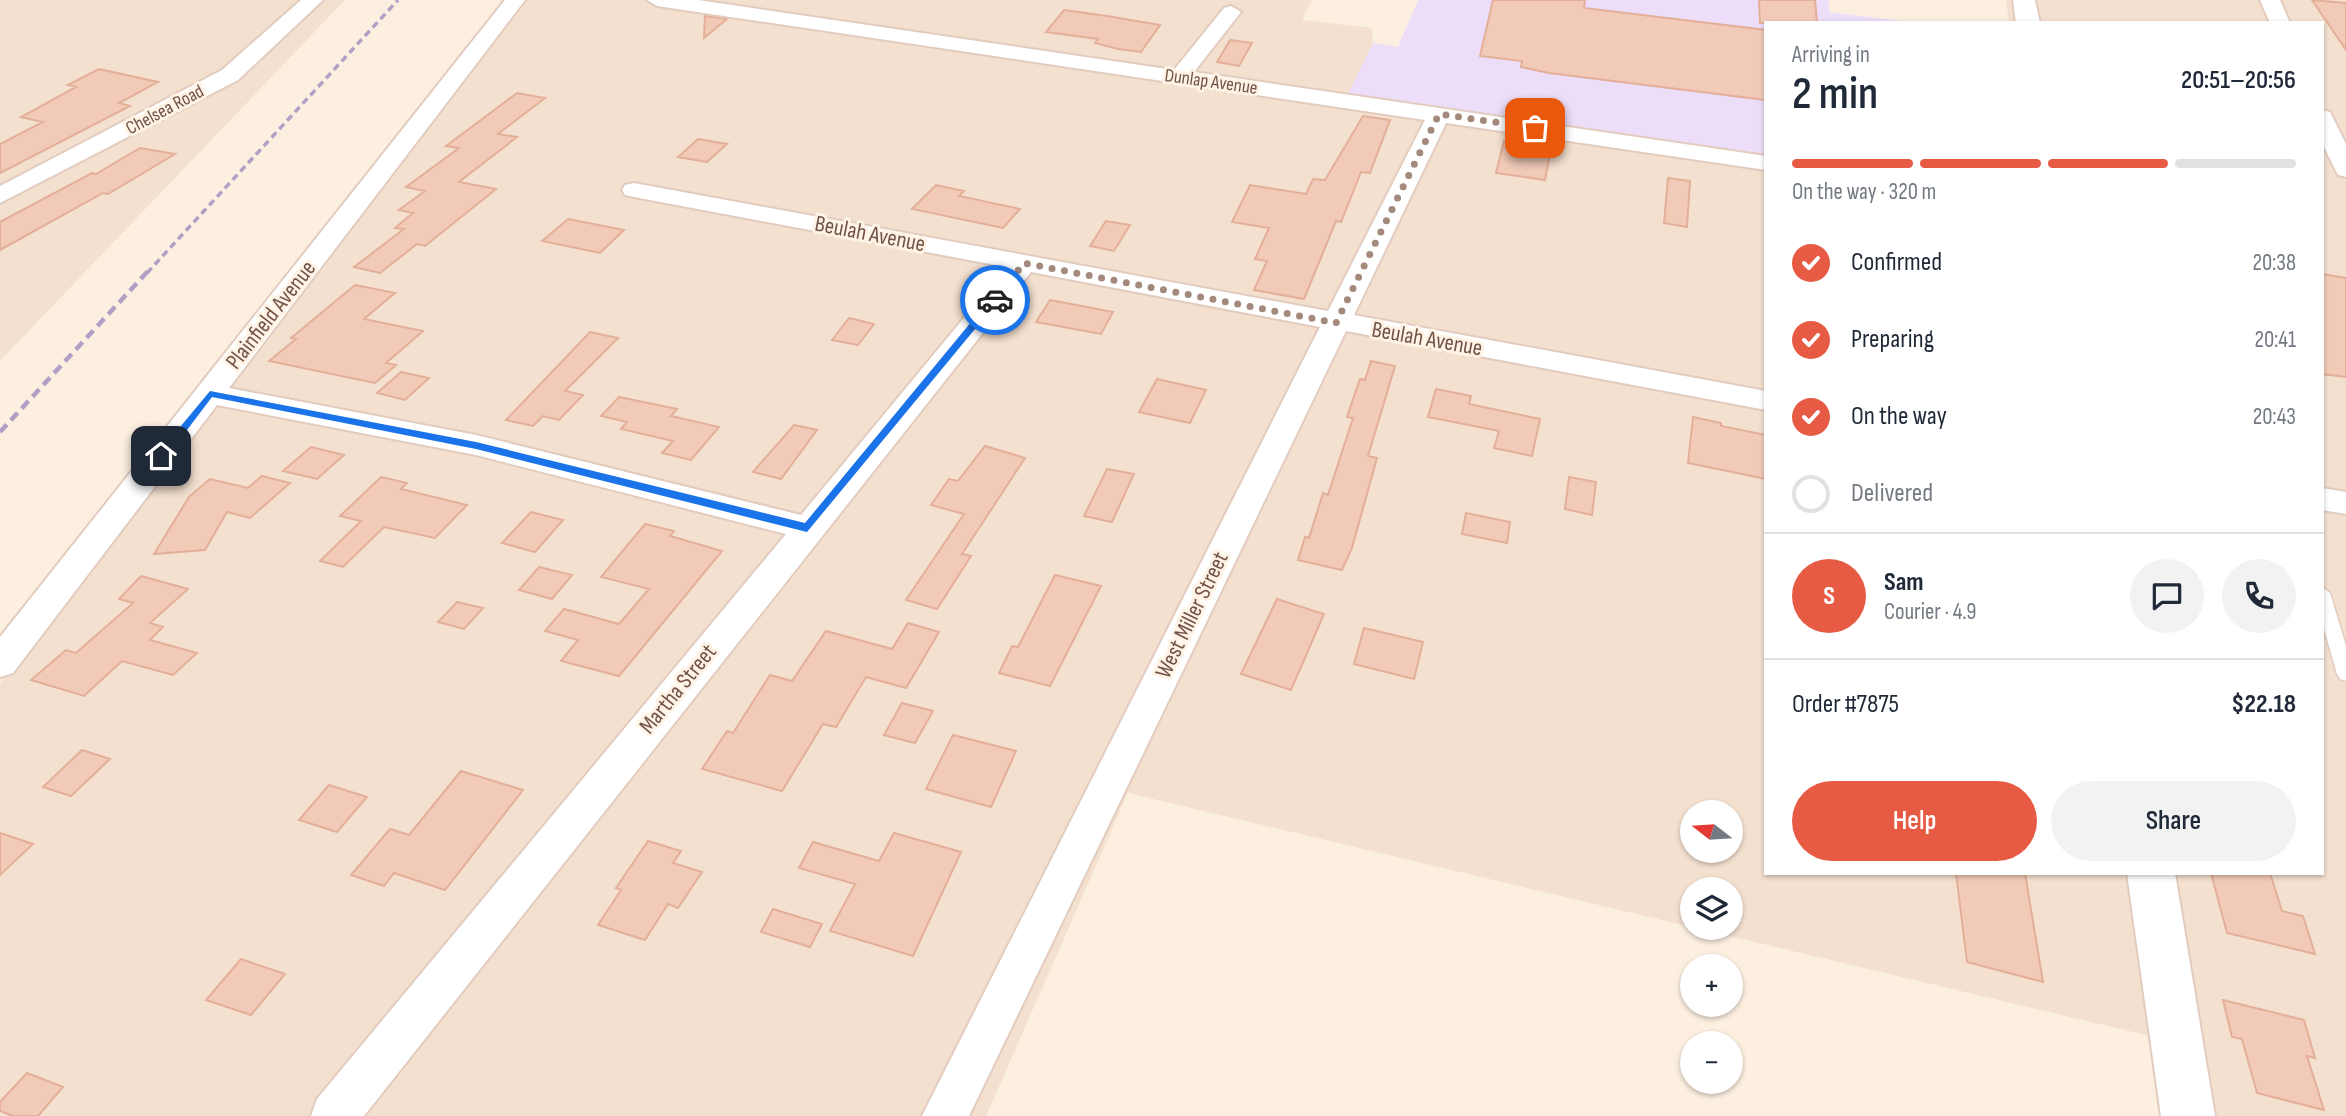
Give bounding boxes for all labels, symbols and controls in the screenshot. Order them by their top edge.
text: Arriving in [1792,41,1870,69]
street label: Dunlap Avenue [1163,64,1259,100]
text: 20:51–20:56 [2181,65,2296,96]
text: 2 min [1792,67,1878,122]
street label: Chelsea Road [122,80,208,140]
pin [1505,98,1565,158]
icon: bag [1516,109,1554,147]
text: On the way · 320 m [1792,178,1936,206]
street label: Beulah Avenue [812,210,928,258]
icon: check [1792,244,1830,282]
text: Confirmed [1851,247,1942,278]
text: 20:38 [2252,249,2296,277]
street label: Plainfield Avenue [220,255,322,375]
courier [960,265,1030,335]
icon: car [976,281,1014,319]
street label: Beulah Avenue [1369,315,1485,363]
icon: check [1792,321,1830,359]
text: Preparing [1851,324,1934,355]
text: 20:41 [2254,326,2296,354]
icon: check [1792,398,1830,436]
text: On the way [1851,401,1947,432]
text: 20:43 [2253,403,2296,431]
pin [131,426,191,486]
icon: home [142,437,180,475]
text: Delivered [1851,478,1933,509]
street label: West Miller Street [1149,547,1235,683]
button: chat [2130,559,2204,633]
button: phone [2222,559,2296,633]
text: Sam [1884,567,1924,598]
text: S [1823,581,1835,612]
text: Courier · 4.9 [1884,598,1976,626]
street label: Martha Street [633,638,723,740]
text: Order #7875 [1792,689,1899,720]
text: $22.18 [2231,689,2296,720]
button: Help [1792,781,2037,861]
button: Share [2051,781,2296,861]
north arrow [1680,800,1743,863]
map controls [1680,800,1743,1094]
button: layers [1680,877,1743,940]
button: + [1680,954,1743,1017]
button: − [1680,1031,1743,1094]

